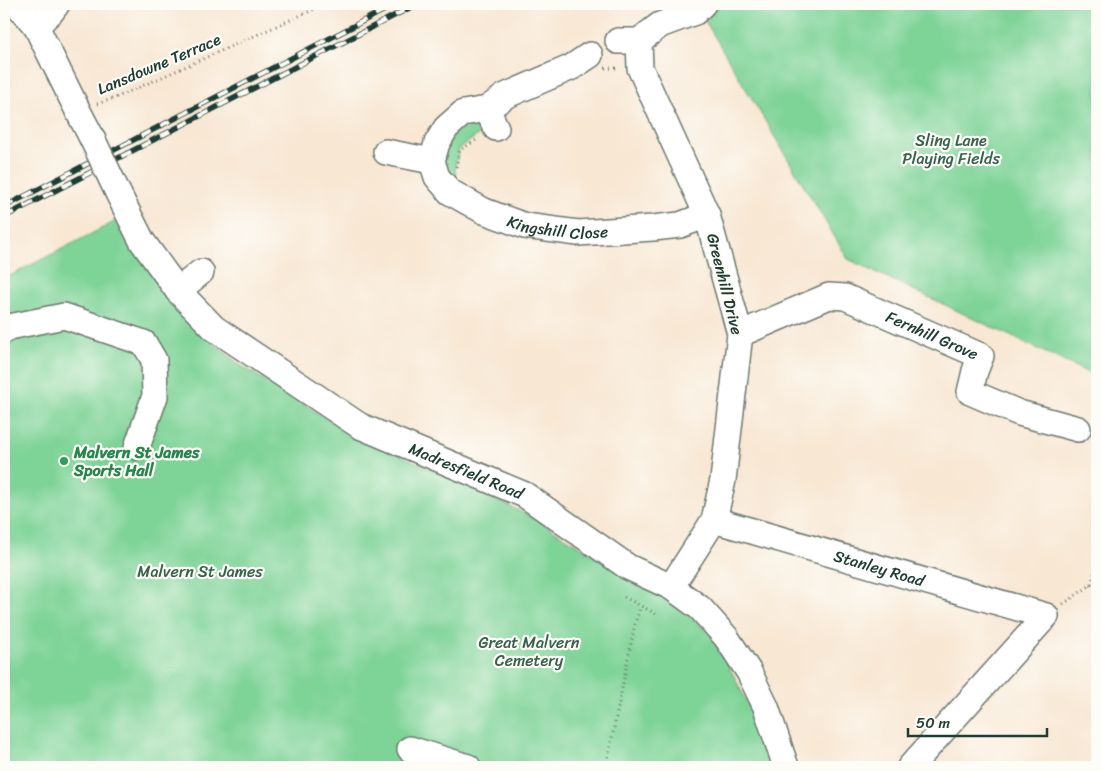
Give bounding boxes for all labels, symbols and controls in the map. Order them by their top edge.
street label: Lansdowne Terrace [93,25,226,103]
park label: Sling Lane Playing Fields [902,126,1000,173]
street label: Kingshill Close [503,206,609,248]
street label: Greenhill Drive [698,230,752,338]
street label: Fernhill Grove [881,302,983,368]
street label: Madresfield Road [404,434,530,508]
place label: Malvern St James Sports Hall [73,438,200,485]
marker: Malvern St James Sports Hall [58,455,70,467]
street label: Stanley Road [830,541,929,595]
park label: Malvern St James [137,557,263,586]
park label: Great Malvern Cemetery [478,628,580,675]
scale bar [908,706,1047,738]
text: 50 m [916,710,951,736]

